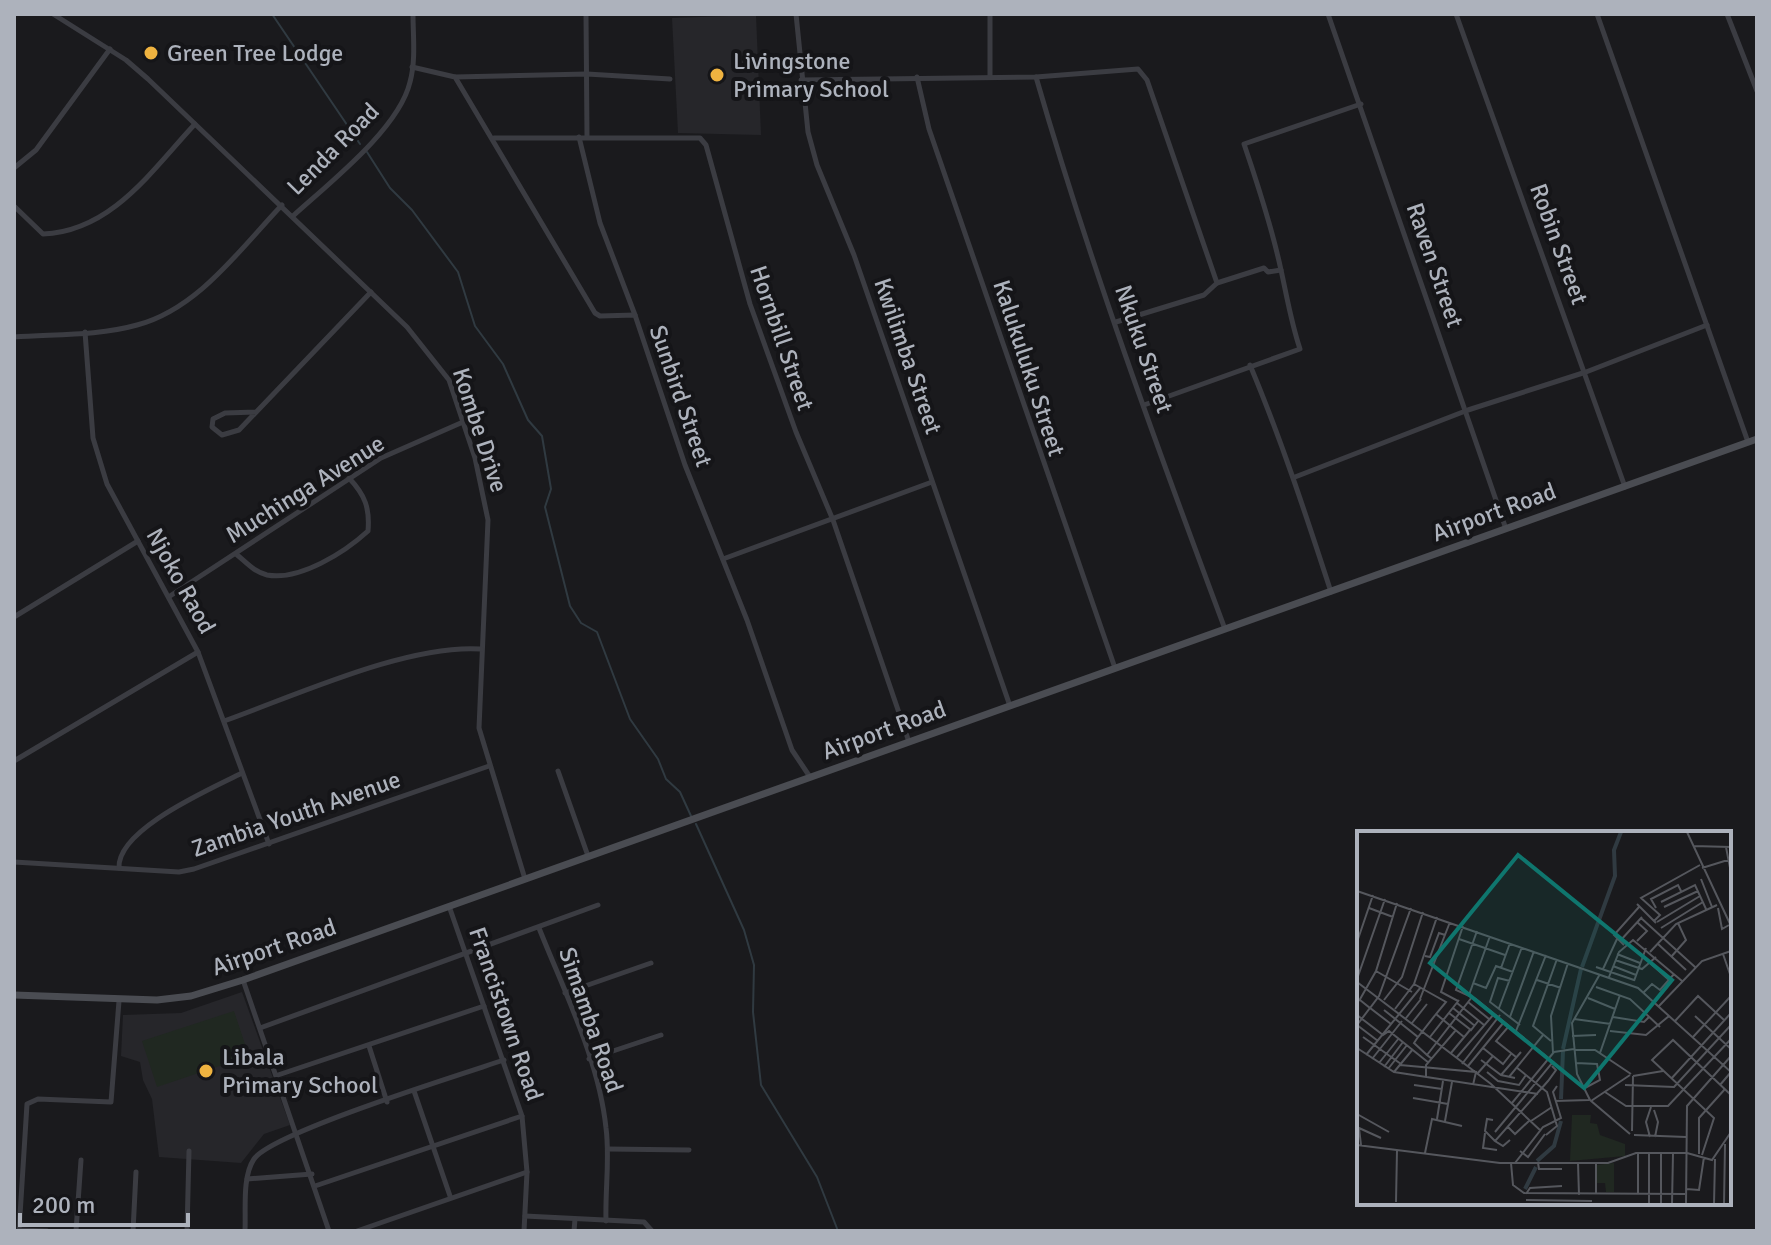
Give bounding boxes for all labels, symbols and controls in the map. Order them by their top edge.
place label: Green Tree Lodge [167,38,343,68]
marker: Green Tree Lodge [142,44,160,62]
place label: Livingstone Primary School [733,46,889,104]
marker: Livingstone Primary School [708,66,726,84]
street label: Lenda Road [280,96,386,202]
street label: Robin Street [1523,179,1595,309]
street label: Raven Street [1400,199,1470,331]
street label: Hornbill Street [743,262,821,414]
street label: Kwilimba Street [867,274,949,438]
street label: Kalukuluku Street [986,276,1072,460]
street label: Nkuku Street [1108,281,1180,417]
street label: Sunbird Street [643,321,719,471]
street label: Kombe Drive [446,364,514,496]
street label: Muchinga Avenue [220,428,390,550]
street label: Airport Road [1428,476,1560,548]
street label: Njoko Raod [140,523,222,639]
street label: Airport Road [818,694,950,766]
street label: Zambia Youth Avenue [188,764,404,864]
inset map [1357,831,1731,1205]
street label: Airport Road [208,912,340,982]
street label: Francistown Road [462,923,550,1105]
street label: Simamba Road [552,943,630,1097]
place label: Libala Primary School [222,1042,378,1100]
marker: Libala Primary School [197,1062,215,1080]
scale bar [20,1177,188,1227]
text: 200 m [32,1190,95,1220]

